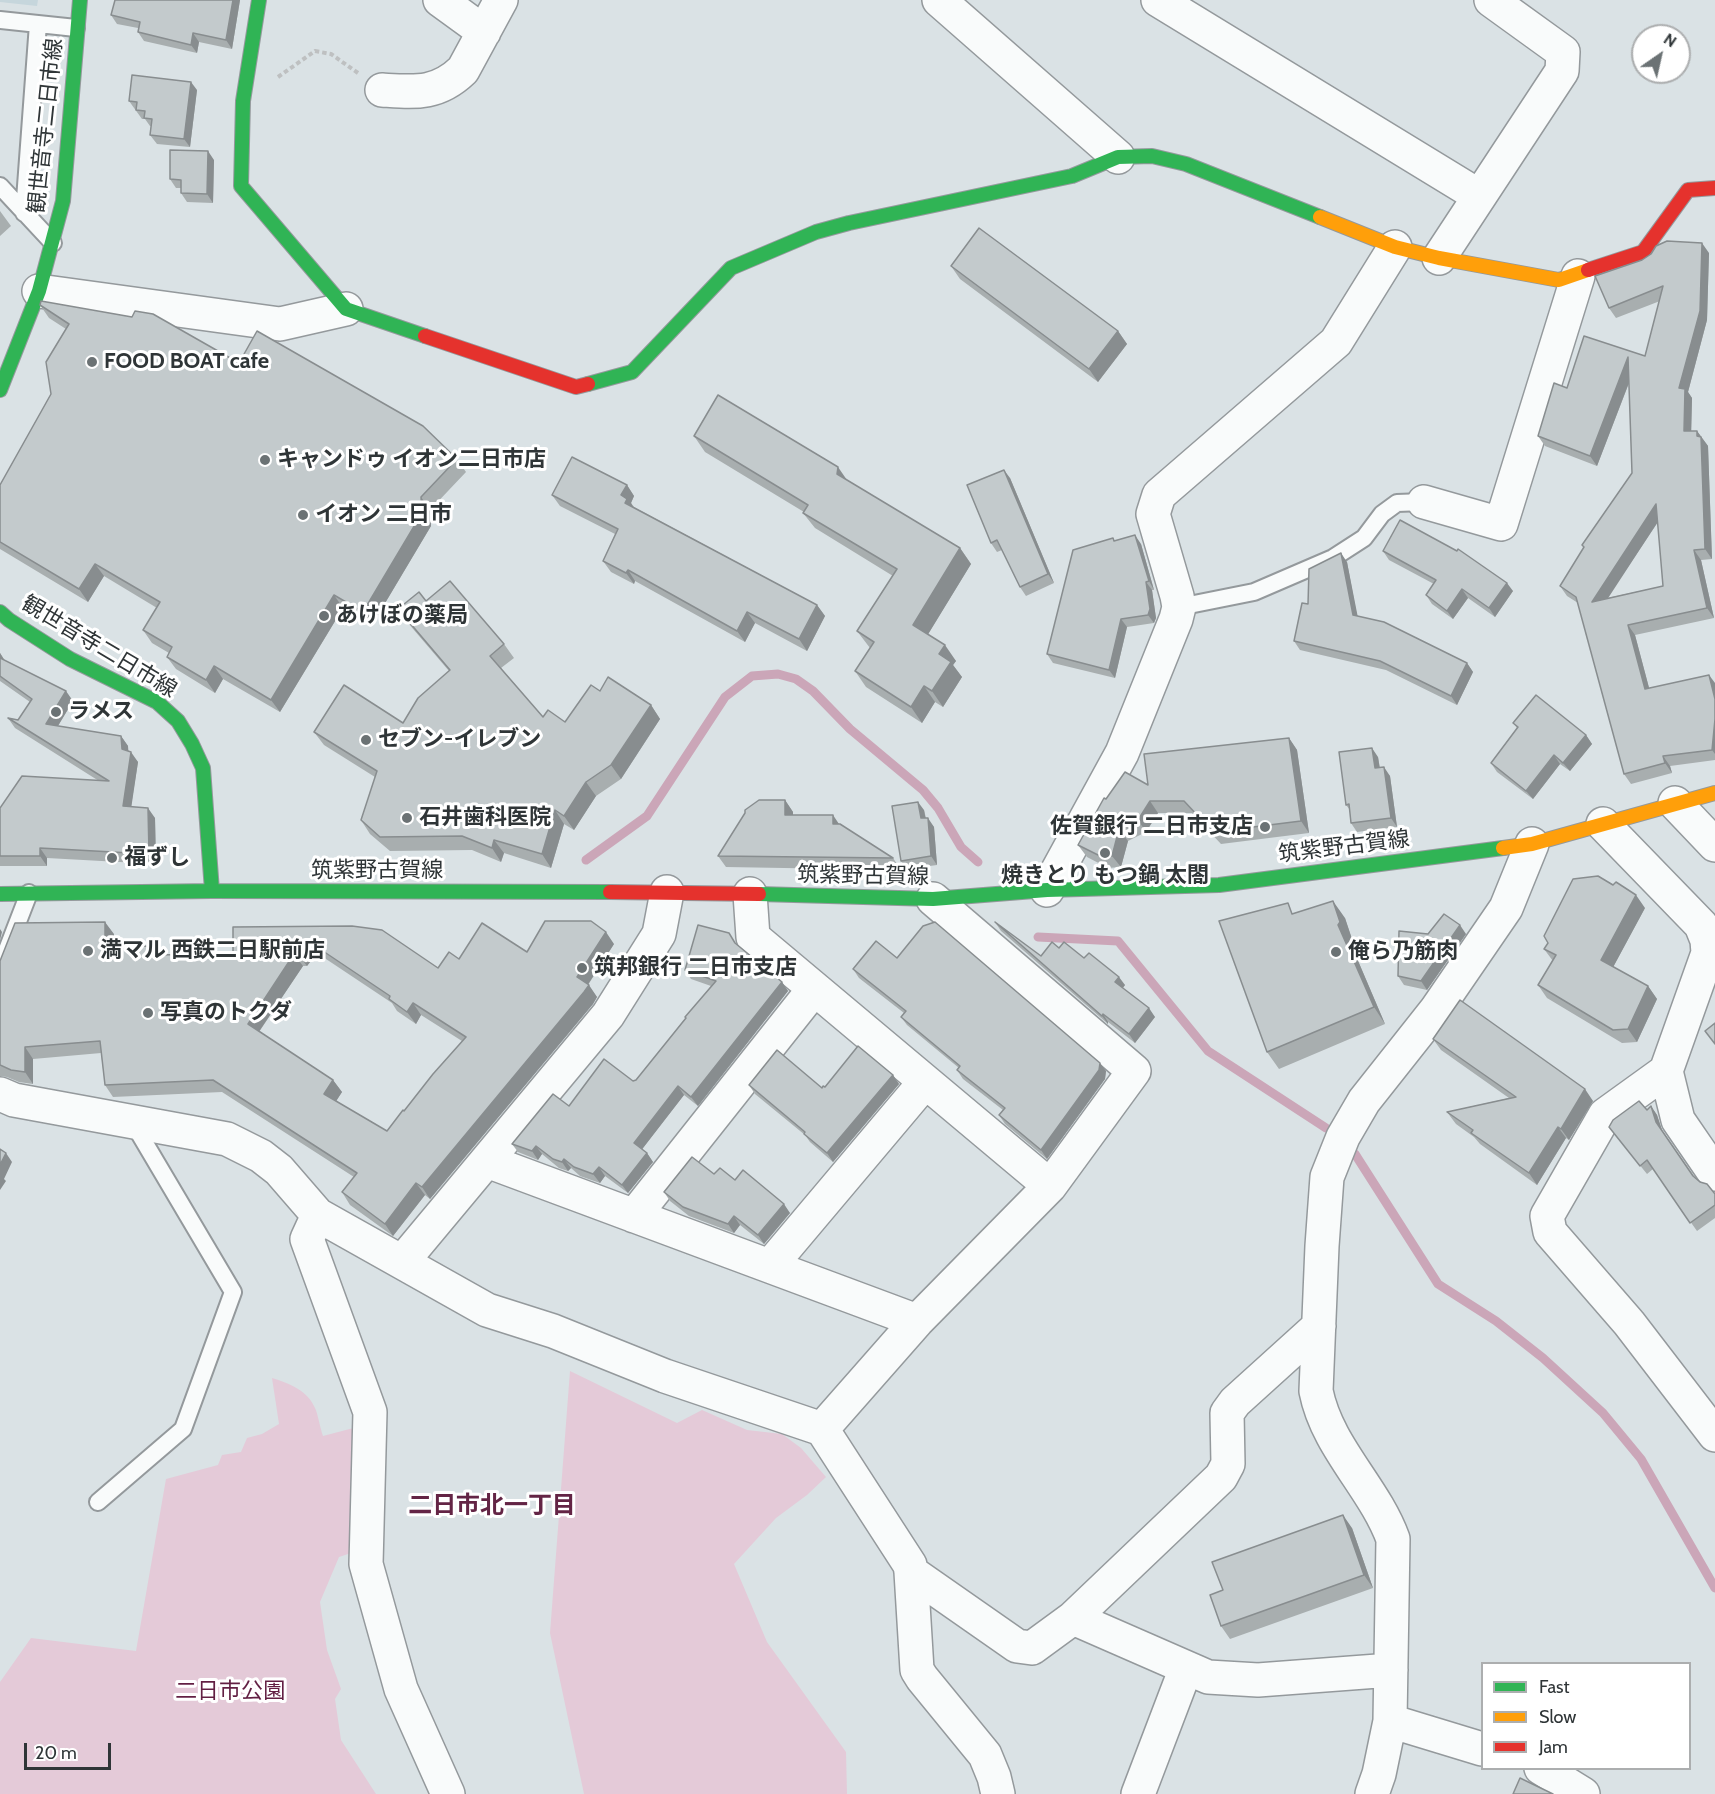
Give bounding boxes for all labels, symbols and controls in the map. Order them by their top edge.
north arrow [1631,24,1691,84]
text: N [1660,29,1680,51]
street label: 観世音寺二日市線 [24,37,68,215]
place label: FOOD BOAT cafe [104,349,269,375]
marker: FOOD BOAT cafe [85,355,99,369]
place label: キャンドゥ イオン二日市店 [277,447,546,473]
marker: キャンドゥ イオン二日市店 [258,453,272,467]
place label: イオン 二日市 [315,502,452,528]
marker: イオン 二日市 [296,508,310,522]
street label: 観世音寺二日市線 [17,590,181,704]
place label: あけぼの薬局 [336,603,468,629]
marker: あけぼの薬局 [317,609,331,623]
place label: ラメス [68,699,134,725]
marker: ラメス [49,705,63,719]
place label: セブン-イレブン [378,727,541,753]
marker: セブン-イレブン [359,733,373,747]
place label: 石井歯科医院 [419,805,551,831]
marker: 石井歯科医院 [400,811,414,825]
place label: 佐賀銀行 二日市支店 [1050,814,1253,840]
marker: 佐賀銀行 二日市支店 [1258,820,1272,834]
street label: 筑紫野古賀線 [1277,826,1411,868]
place label: 福ずし [124,845,190,871]
marker: 焼きとり もつ鍋 太閤 [1098,846,1112,860]
marker: 福ずし [105,851,119,865]
street label: 筑紫野古賀線 [311,858,443,884]
street label: 筑紫野古賀線 [797,862,929,890]
place label: 焼きとり もつ鍋 太閤 [1001,863,1209,889]
place label: 満マル 西鉄二日駅前店 [100,938,325,964]
place label: 俺ら乃筋肉 [1348,939,1458,965]
marker: 満マル 西鉄二日駅前店 [81,944,95,958]
marker: 俺ら乃筋肉 [1329,945,1343,959]
place label: 筑邦銀行 二日市支店 [594,955,797,981]
marker: 筑邦銀行 二日市支店 [575,961,589,975]
place label: 写真のトクダ [160,1000,292,1026]
marker: 写真のトクダ [141,1006,155,1020]
district label: 二日市北一丁目 [408,1492,576,1520]
legend [1481,1662,1691,1770]
text: Fast [1539,1676,1570,1698]
park label: 二日市公園 [175,1679,285,1705]
text: Slow [1539,1706,1576,1728]
scale bar [27,1731,114,1769]
text: Jam [1539,1736,1568,1758]
text: 20 m [35,1742,77,1764]

